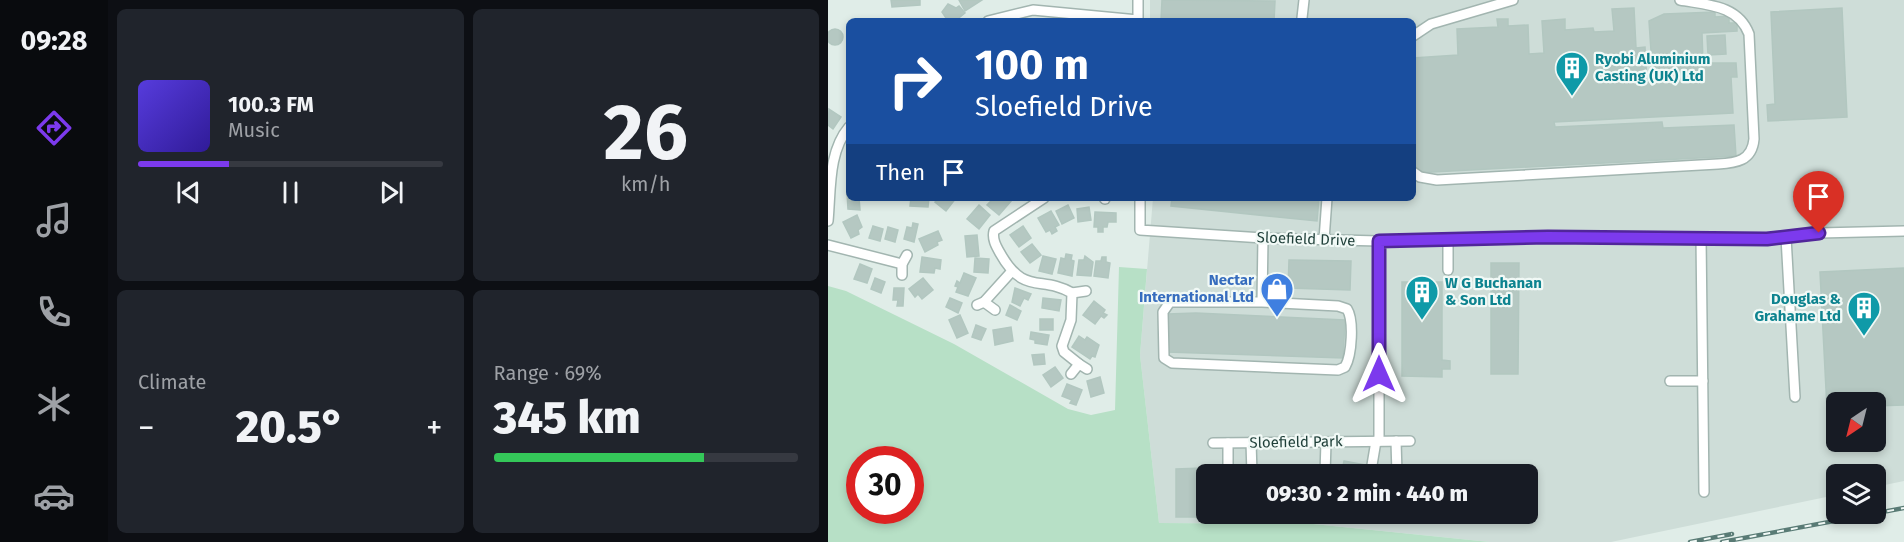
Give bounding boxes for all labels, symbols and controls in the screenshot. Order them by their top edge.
text: 09:28 [21,25,87,57]
text: 100 m [975,40,1089,90]
icon: right [876,42,954,120]
building icon: Ryobi Aluminium Casting (UK) Ltd [1554,50,1590,97]
place label: Ryobi Aluminium Casting (UK) Ltd [1595,50,1710,85]
text: 26 [604,86,688,180]
text: 100.3 FM [228,91,314,118]
text: Sloefield Drive [975,91,1153,123]
icon: directions [33,107,75,149]
text: Music [228,118,280,142]
icon: arrive [937,156,970,189]
text: Then [876,159,925,186]
pin [1793,171,1844,233]
text: km/h [621,172,671,196]
icon: previous [172,176,205,209]
icon: pause [274,176,307,209]
icon: next [375,176,408,209]
icon: arrive [1802,180,1835,213]
icon: music [33,199,75,241]
street label: Sloefield Drive [1256,228,1356,250]
place label: Nectar International Ltd [1139,271,1255,306]
shop icon: Nectar International Ltd [1259,271,1295,318]
building icon: W G Buchanan & Son Ltd [1404,274,1440,321]
place label: W G Buchanan & Son Ltd [1445,274,1542,309]
place label: Douglas & Grahame Ltd [1754,290,1842,325]
building icon: Douglas & Grahame Ltd [1846,290,1882,337]
icon: phone [33,291,75,333]
position arrow [1347,342,1411,406]
text: Range · 69% [494,361,602,385]
text: Climate [138,370,206,394]
icon: climate [33,383,75,425]
text: 345 km [494,391,641,445]
north arrow [1826,392,1886,452]
map controls [1826,392,1886,524]
text: 20.5° [236,400,345,454]
text: − [138,408,155,448]
text: + [426,408,442,448]
street label: Sloefield Park [1249,432,1343,452]
speed limit sign: 30 [846,446,924,524]
button: layers [1826,464,1886,524]
icon: car [33,475,75,517]
text: 09:30 · 2 min · 440 m [1266,480,1468,507]

